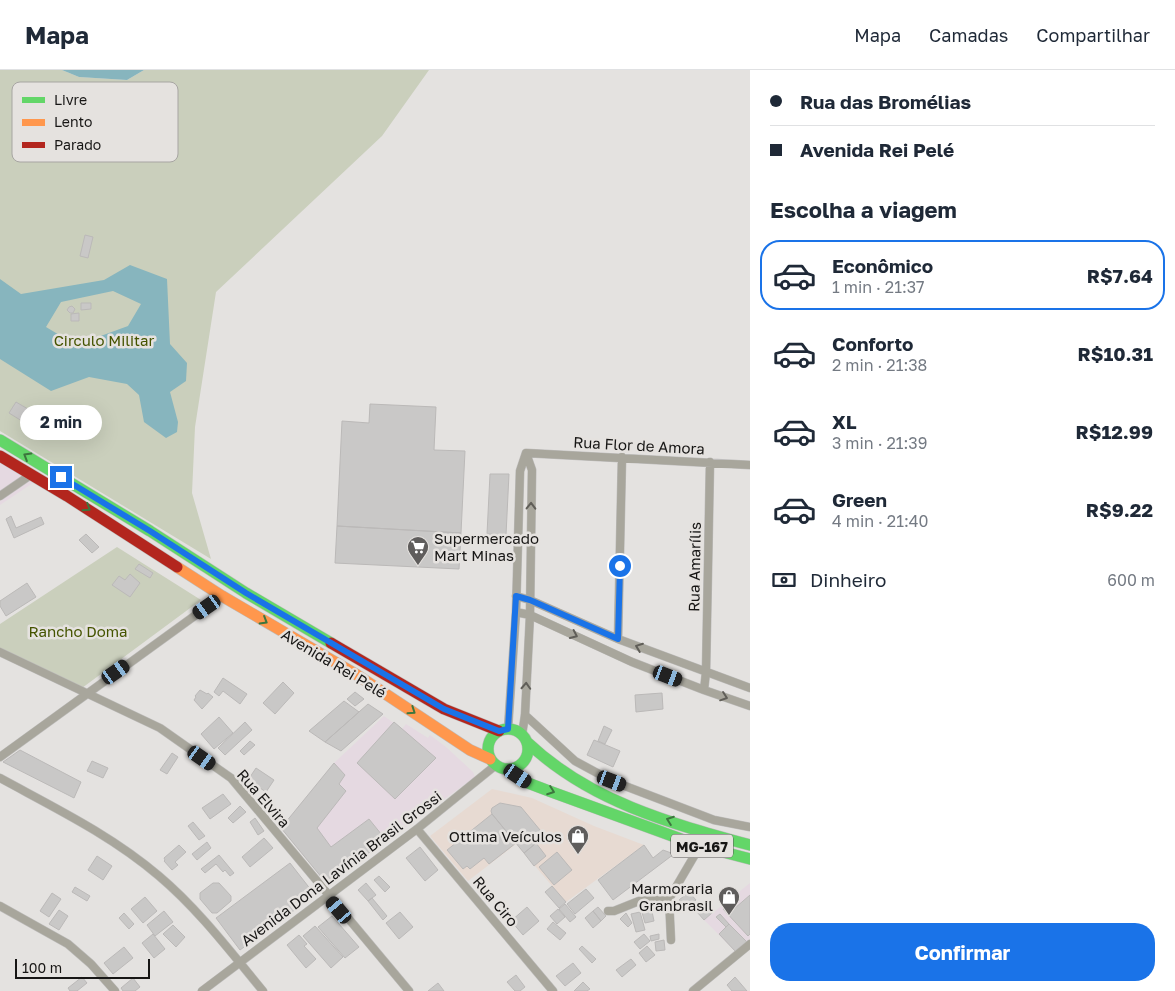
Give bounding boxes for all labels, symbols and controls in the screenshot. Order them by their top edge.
text: Mapa [25,20,89,49]
text: Mapa [854,24,901,46]
text: Camadas [929,24,1008,46]
text: Compartilhar [1036,24,1150,46]
legend [12,82,178,162]
text: Rua das Bromélias [800,90,971,113]
text: Livre [54,91,87,108]
text: Lento [54,113,92,130]
text: Parado [54,136,101,153]
text: Avenida Rei Pelé [800,138,954,161]
text: Escolha a viagem [770,196,957,223]
icon: car [772,253,817,298]
text: Econômico [832,254,933,277]
text: R$7.64 [1087,264,1153,287]
text: 1 min · 21:37 [832,277,925,297]
park label: Circulo Militar [54,331,154,349]
icon: car [772,331,817,376]
text: Conforto [832,332,913,355]
text: R$10.31 [1077,342,1153,365]
text: 2 min · 21:38 [832,355,927,375]
callout: 2 min [20,404,102,440]
icon: car [772,409,817,454]
text: XL [832,410,857,433]
text: 2 min [40,412,82,432]
text: R$12.99 [1075,420,1153,443]
street label: Rua Flor de Amora [573,433,705,457]
text: 3 min · 21:39 [832,433,927,453]
one-way arrow [23,453,32,463]
route end [50,466,72,488]
icon: car [772,487,817,532]
text: Green [832,488,887,511]
text: R$9.22 [1086,498,1153,521]
one-way arrow [81,502,90,512]
one-way arrow [526,502,536,510]
text: 4 min · 21:40 [832,511,928,531]
street label: Rua Amarílis [684,522,704,612]
place label: Supermercado Mart Minas [434,529,539,564]
supermarket icon: Supermercado Mart Minas [406,535,430,566]
route start [609,555,631,577]
icon: cash [770,566,798,594]
text: Dinheiro [810,568,887,591]
text: 600 m [1107,570,1155,590]
car [190,592,223,622]
one-way arrow [259,614,268,624]
park label: Rancho Doma [28,622,128,640]
street label: Avenida Rei Pelé [278,625,390,701]
one-way arrow [569,629,578,640]
one-way arrow [635,643,643,653]
car [99,657,132,687]
car [651,664,684,688]
one-way arrow [521,682,532,690]
one-way arrow [719,691,728,701]
one-way arrow [407,705,416,714]
car [185,743,218,773]
car [501,761,534,791]
street label: Rua Elvira [234,765,294,831]
car [595,769,628,793]
one-way arrow [546,785,555,795]
street label: Avenida Dona Lavínia Brasil Grossi [237,787,445,949]
one-way arrow [666,816,675,826]
shop icon: Ottima Veículos [566,824,590,855]
place label: Ottima Veículos [449,827,562,845]
road number: MG-167 [671,834,733,858]
street label: Rua Ciro [470,872,522,930]
place label: Marmoraria Granbrasil [631,879,713,914]
shop icon: Marmoraria Granbrasil [717,885,741,916]
car [323,894,354,926]
button: Confirmar [770,923,1155,981]
scale bar [15,956,150,979]
text: 100 m [22,959,62,976]

